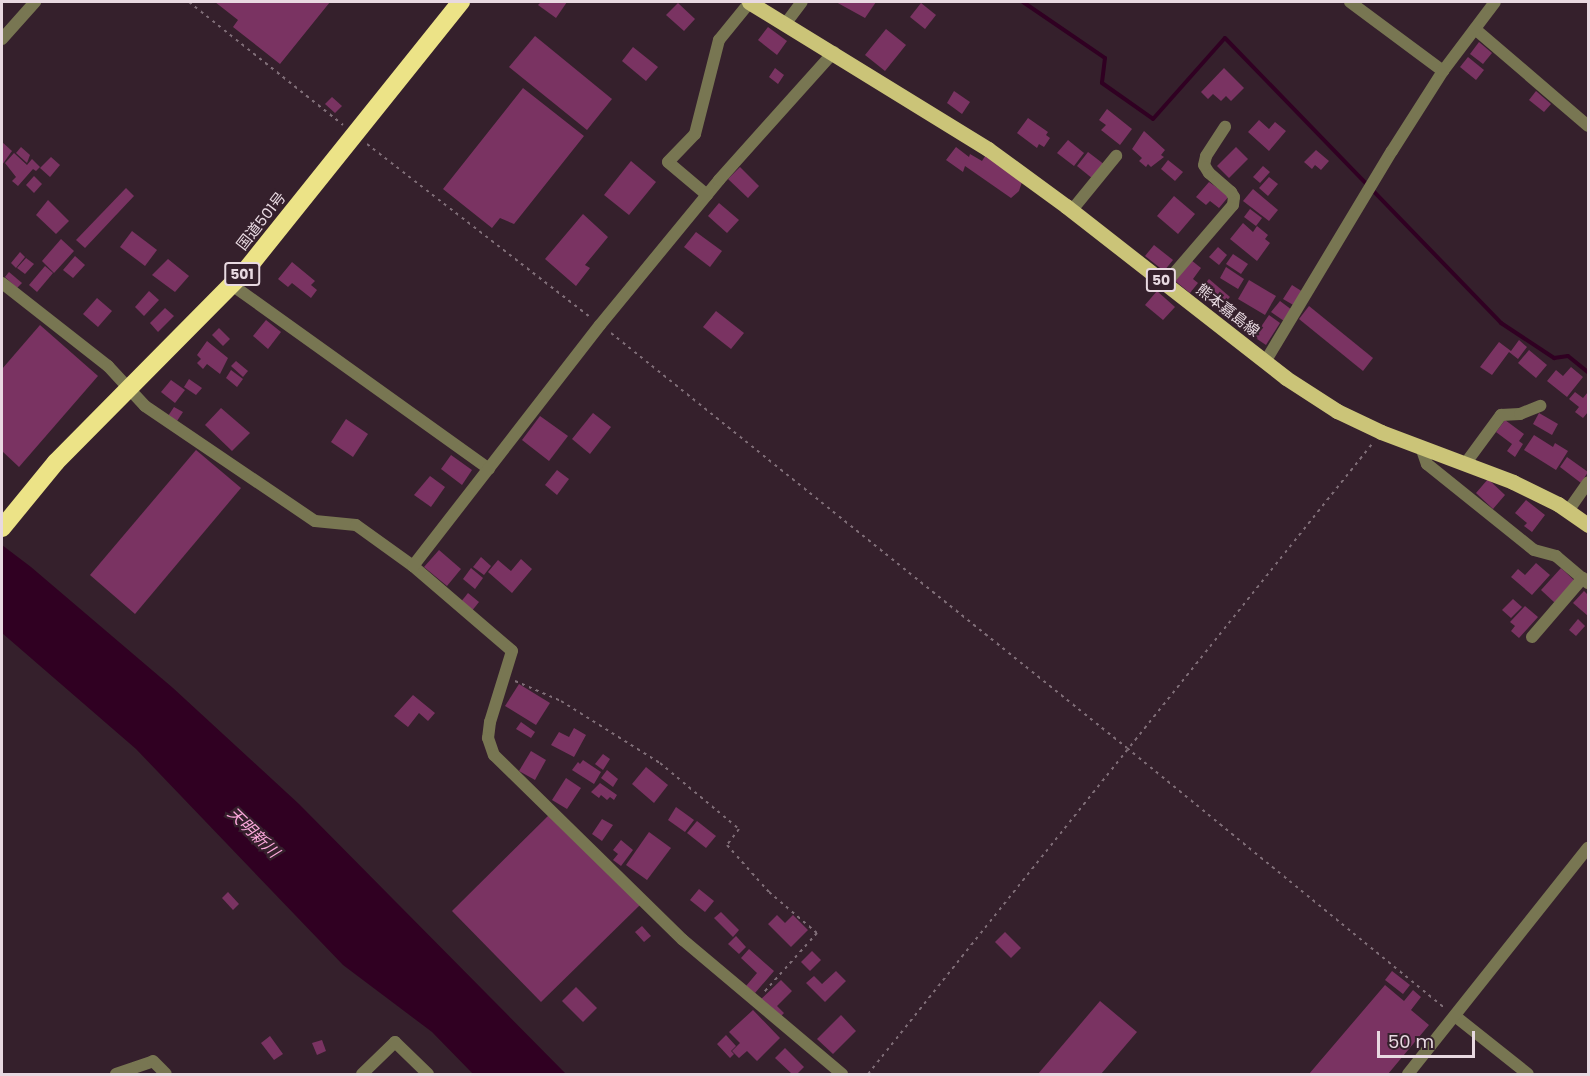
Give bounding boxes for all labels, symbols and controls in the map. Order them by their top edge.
street label: 国道501号 [233,188,289,254]
road number: 501 [224,263,260,285]
road number: 50 [1144,269,1178,291]
street label: 熊本嘉島線 [1193,280,1263,340]
water label: 天明新川 [223,804,283,862]
scale bar [1380,1019,1478,1057]
text: 50 m [1388,1029,1434,1054]

